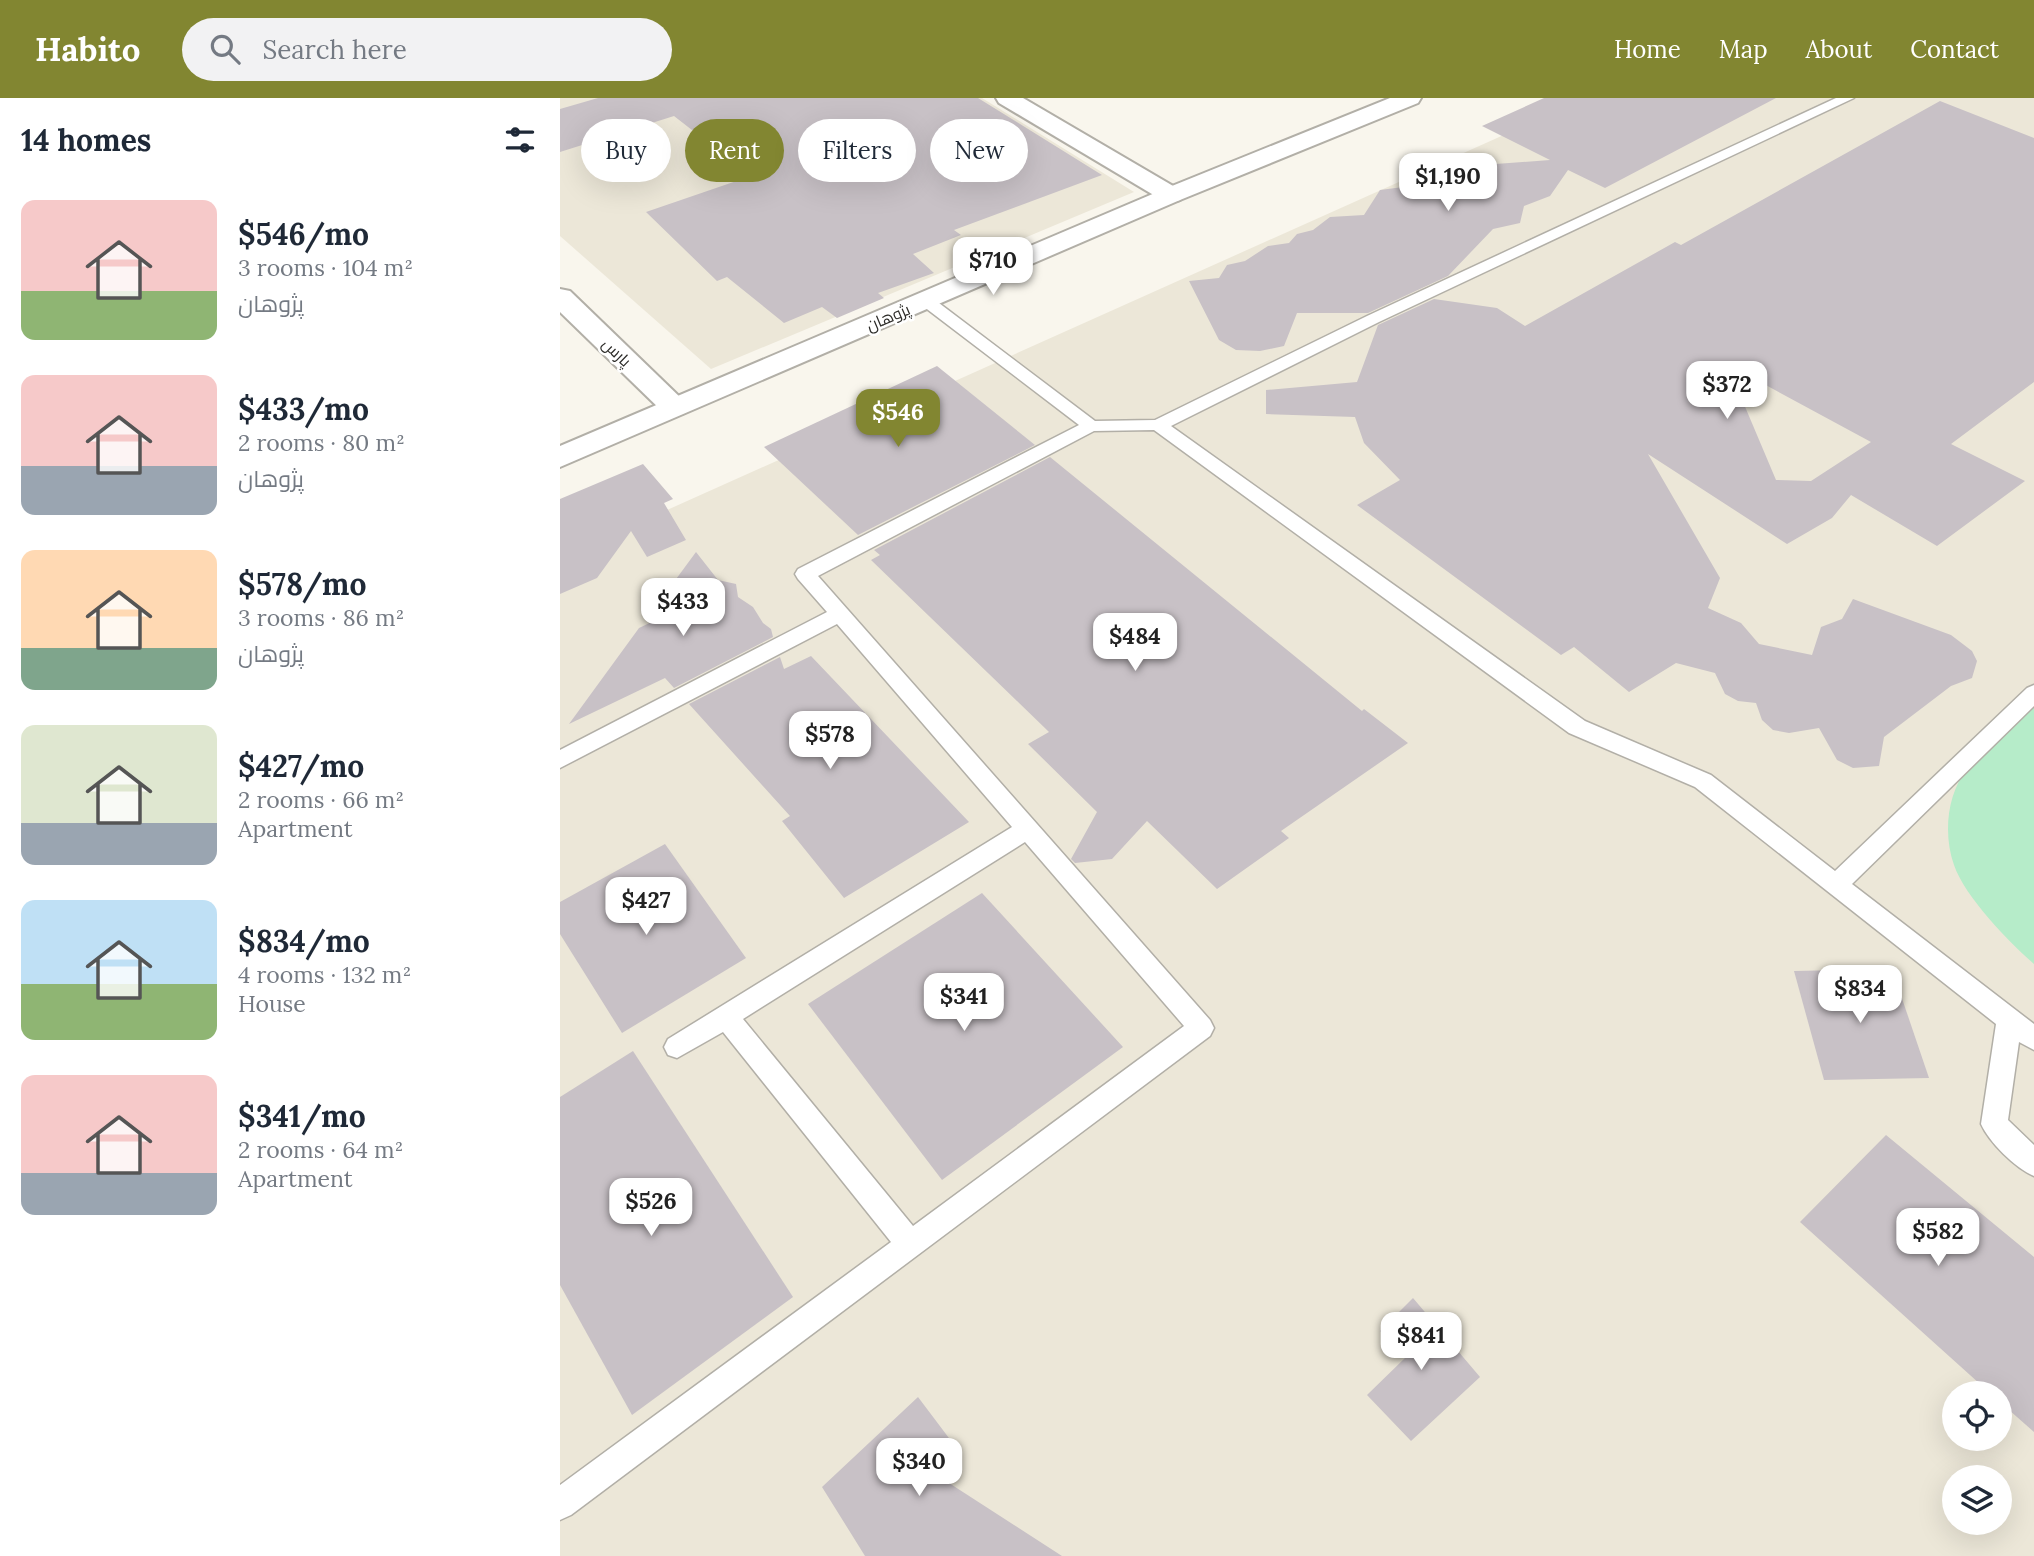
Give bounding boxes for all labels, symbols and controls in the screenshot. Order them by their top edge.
search box [182,18,672,81]
text: Habito [35,28,140,70]
icon: search [206,30,244,68]
text: Search here [262,33,407,66]
text: Home [1614,34,1681,65]
text: Map [1719,34,1768,65]
text: About [1806,34,1872,65]
text: Contact [1910,34,1999,65]
chip: Buy [581,119,671,182]
chip: Rent [685,119,784,182]
chip: Filters [798,119,916,182]
chip: New [930,119,1028,182]
text: 14 homes [21,121,151,159]
icon: filters [501,121,539,159]
pin: $1,190 [1391,153,1505,213]
text: $1,190 [1415,161,1481,190]
text: $546/mo [238,215,369,253]
icon: home [77,228,161,312]
pin: $710 [952,238,1034,297]
text: $710 [969,245,1017,274]
text: 3 rooms · 104 m² [238,253,413,282]
text: پژوهان [238,289,304,318]
street label: پژوهان [863,299,914,337]
street label: پارس [597,333,636,372]
pin: $372 [1686,362,1768,421]
text: $372 [1702,369,1752,398]
text: $433/mo [238,390,369,428]
pin: $546 [857,390,939,449]
text: $546 [872,397,924,426]
icon: home [77,403,161,487]
text: 2 rooms · 80 m² [238,428,405,457]
text: پژوهان [238,464,304,493]
text: $578/mo [238,565,366,603]
icon: home [77,578,161,662]
pin: $433 [642,578,724,638]
text: $433 [657,586,709,615]
text: 3 rooms · 86 m² [238,603,404,632]
pin: $484 [1094,614,1176,673]
text: $484 [1109,621,1161,650]
text: پژوهان [238,639,304,668]
pin: $578 [789,712,871,771]
text: $578 [805,719,855,748]
text: $427/mo [238,747,364,785]
icon: home [77,753,161,837]
text: 2 rooms · 66 m² [238,785,404,814]
text: Apartment [238,814,353,843]
pin: $427 [605,878,687,937]
text: $427 [621,885,671,914]
text: $834/mo [238,922,370,960]
icon: home [77,928,161,1012]
text: 4 rooms · 132 m² [238,960,411,989]
pin: $834 [1819,965,1901,1025]
text: $834 [1834,973,1886,1002]
pin: $341 [923,974,1005,1033]
text: $341 [940,981,988,1010]
text: House [238,989,306,1018]
text: $341/mo [238,1097,366,1135]
icon: home [77,1103,161,1187]
text: 2 rooms · 64 m² [238,1135,403,1164]
text: Apartment [238,1164,353,1193]
pin: $526 [610,1178,692,1238]
text: $526 [625,1186,677,1215]
pin: $582 [1897,1208,1979,1268]
text: $582 [1912,1216,1964,1245]
pin: $841 [1380,1312,1462,1372]
text: $841 [1397,1320,1445,1349]
map controls [1942,1381,2012,1535]
button: locate [1942,1381,2012,1451]
pin: $340 [878,1438,960,1498]
text: $340 [892,1446,946,1475]
button: layers [1942,1465,2012,1535]

